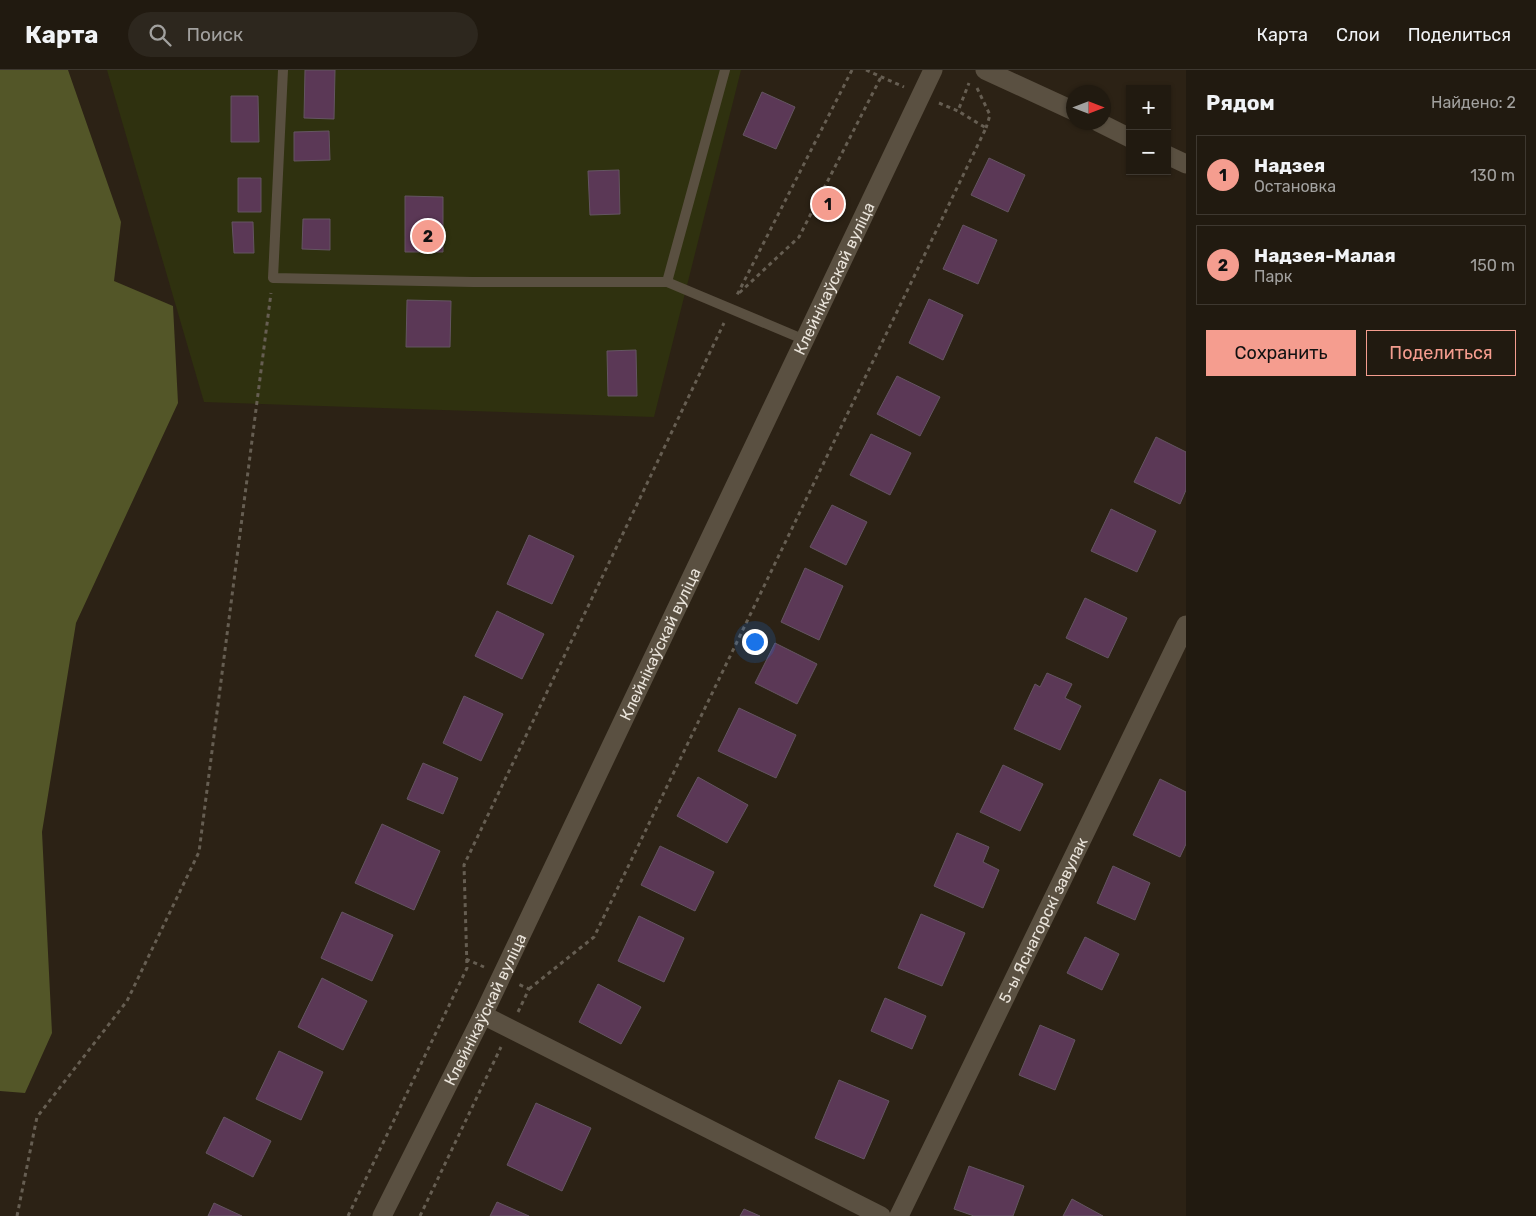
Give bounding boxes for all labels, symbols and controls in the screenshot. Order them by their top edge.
search box [128,12,478,57]
text: Карта [25,21,98,49]
icon: search [146,21,174,49]
text: Поиск [186,23,243,46]
text: Карта [1257,24,1308,46]
text: Слои [1336,24,1380,46]
text: Поделиться [1408,24,1511,46]
north arrow [1066,85,1111,130]
map controls [1126,85,1171,175]
button: + [1126,85,1171,130]
text: Рядом [1206,90,1275,115]
text: Найдено: 2 [1431,93,1516,112]
button: − [1126,130,1171,175]
text: Надзея [1254,154,1325,177]
text: 1 [1219,166,1227,185]
text: 130 m [1470,166,1515,185]
text: Остановка [1254,177,1336,196]
pin: 1 [812,185,844,223]
street label: Клейнікаўскай вуліца [790,199,879,358]
pin: 2 [412,217,444,255]
text: Надзея-Малая [1254,244,1396,267]
text: 2 [1218,256,1228,275]
text: 150 m [1470,256,1515,275]
text: Парк [1254,267,1292,286]
button: Сохранить [1206,330,1356,376]
button: Поделиться [1366,330,1516,376]
street label: Клейнікаўскай вуліца [616,565,705,724]
your location [742,629,768,655]
street label: 5-ы Яснагорскі завулак [995,834,1092,1006]
street label: Клейнікаўскай вуліца [440,930,531,1089]

